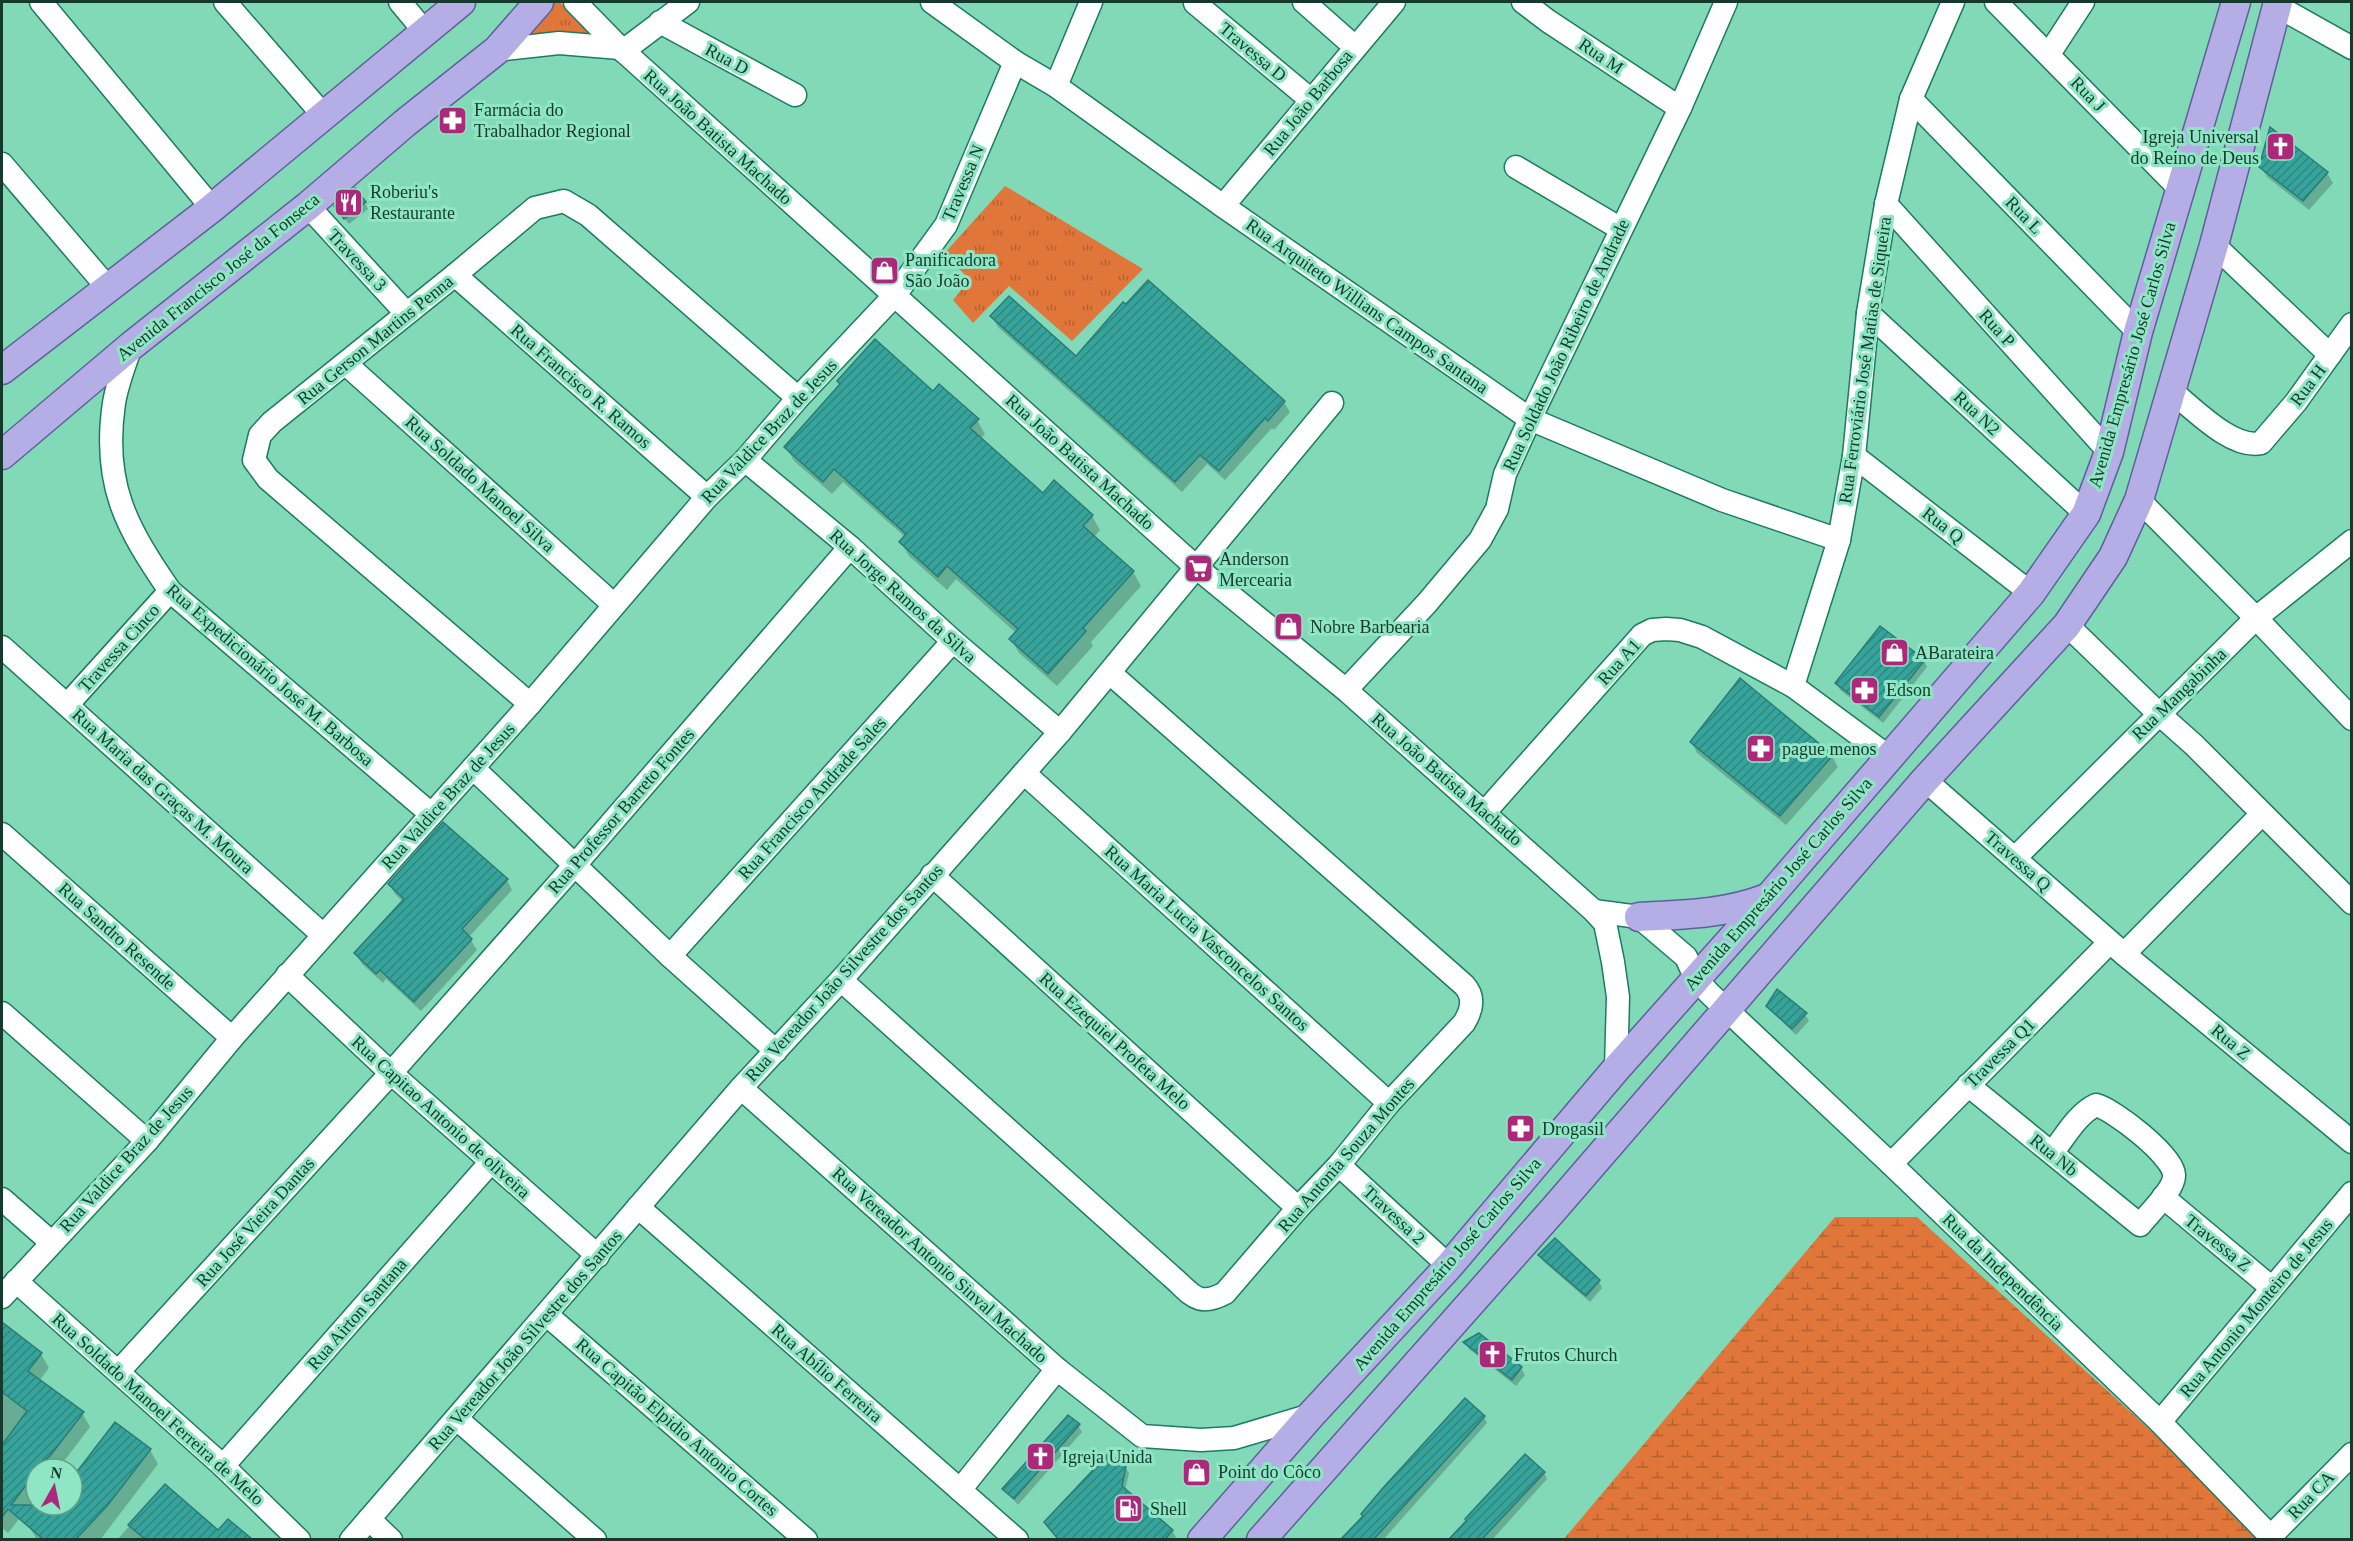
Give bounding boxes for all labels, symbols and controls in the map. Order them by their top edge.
street label: Travessa D [1216,18,1290,86]
street label: Rua M [1575,34,1627,78]
street label: Rua D [702,39,752,79]
street label: Rua João Barbosa [1259,46,1357,160]
street label: Rua João Batista Machado [640,65,796,209]
street label: Rua J [2067,72,2109,116]
place label: Farmácia do Trabalhador Regional [474,100,631,141]
pharmacy icon: Farmácia do Trabalhador Regional [437,104,469,136]
place label: Igreja Universal do Reino de Deus [2131,127,2259,168]
church icon: Igreja Universal do Reino de Deus [2264,131,2296,163]
street label: Travessa N [938,142,988,224]
place label: Roberiu's Restaurante [370,182,455,223]
restaurant icon: Roberiu's Restaurante [333,186,365,218]
street label: Avenida Francisco José da Fonseca [113,189,323,365]
street label: Rua L [2001,192,2047,238]
street label: Rua Arquiteto Willians Campos Santana [1242,214,1492,398]
street label: Rua Ferroviário José Matias de Siqueira [1835,215,1895,505]
street label: Rua Soldado João Ribeiro de Andrade [1499,216,1633,474]
street label: Avenida Empresário José Carlos Silva [2084,220,2180,490]
street label: Travessa 3 [323,225,391,295]
place label: Panificadora São João [905,250,996,291]
shop icon: Panificadora São João [868,254,900,286]
street label: Rua Gerson Martins Penna [293,271,457,409]
street label: Rua P [1975,305,2019,351]
street label: Rua Francisco R. Ramos [507,320,655,452]
street label: Rua Valdice Braz de Jesus [697,355,841,507]
street label: Rua H [2286,360,2330,410]
street label: Rua N2 [1950,387,2004,439]
street label: Rua João Batista Machado [1002,390,1158,534]
street label: Rua Soldado Manoel Silva [401,412,559,556]
street label: Rua Q [1919,503,1967,547]
street label: Rua Jorge Ramos da Silva [826,525,980,667]
place label: Anderson Mercearia [1219,549,1292,590]
supermarket icon: Anderson Mercearia [1182,553,1214,585]
street label: Rua Expedicionário José M. Barbosa [163,580,377,770]
street label: Travessa Cinco [74,600,164,696]
shop icon: Nobre Barbearia [1273,611,1305,643]
place label: Nobre Barbearia [1310,617,1429,637]
street label: Rua A1 [1593,635,1645,689]
shop icon: ABarateira [1878,637,1910,669]
place label: ABarateira [1915,643,1994,663]
street label: Rua Mangabinha [2128,644,2230,744]
pharmacy icon: Edson [1849,674,1881,706]
place label: Edson [1886,680,1931,700]
street label: Rua Maria das Graças M. Moura [68,704,258,878]
street label: Rua João Batista Machado [1368,708,1526,850]
street label: Rua Francisco Andrade Sales [734,713,890,883]
street label: Rua Valdice Braz de Jesus [377,719,519,873]
street label: Rua Professor Barreto Fontes [544,724,698,898]
pharmacy icon: pague menos [1745,733,1777,765]
place label: pague menos [1782,739,1876,759]
street label: Avenida Empresário José Carlos Silva [1680,773,1876,995]
street label: Travessa Q [1981,827,2055,895]
street label: Rua Maria Lucia Vasconcelos Santos [1101,841,1313,1035]
street label: Rua Vereador João Silvestre dos Santos [741,860,947,1086]
street label: Rua Sandro Resende [55,878,179,994]
street label: Rua Ezequiel Profeta Melo [1036,968,1194,1114]
street label: Travessa Q1 [1961,1014,2039,1092]
street label: Rua Z [2208,1020,2254,1064]
street label: Rua Capitao Antonio de oliveira [348,1032,534,1202]
street label: Rua Antonia Souza Montes [1274,1074,1418,1236]
street label: Rua Valdice Braz de Jesus [55,1082,197,1236]
pharmacy icon: Drogasil [1505,1113,1537,1145]
place label: Drogasil [1542,1119,1604,1139]
street label: Rua Nb [2026,1130,2082,1180]
street label: Rua José Vieira Dantas [192,1153,318,1291]
street label: Avenida Empresário José Carlos Silva [1349,1153,1545,1375]
street label: Rua Vereador Antonio Sinval Machado [828,1163,1052,1367]
street label: Travessa 2 [1359,1181,1429,1249]
street label: Rua da Independência [1939,1209,2067,1335]
street label: Travessa Z [2181,1210,2255,1276]
street label: Rua Antonio Monteiro de Jesus [2175,1215,2337,1401]
street label: Rua Vereador João Silvestre dos Santos [424,1226,626,1454]
street label: Rua Airton Santana [303,1254,411,1374]
street label: Rua Soldado Manoel Ferreira de Melo [48,1309,268,1509]
street label: Rua Abílio Ferreira [768,1320,886,1426]
street label: Rua Capitão Elpidio Antonio Cortes [572,1334,782,1520]
church icon: Frutos Church [1477,1339,1509,1371]
place label: Frutos Church [1514,1345,1618,1365]
church icon: Igreja Unida [1025,1441,1057,1473]
place label: Igreja Unida [1062,1447,1152,1467]
shop icon: Point do Côco [1181,1456,1213,1488]
north arrow [24,1457,84,1517]
place label: Point do Côco [1218,1462,1321,1482]
text: N [49,1463,64,1482]
street label: Rua CA [2283,1467,2339,1523]
fuel station icon: Shell [1113,1493,1145,1525]
place label: Shell [1150,1499,1187,1519]

